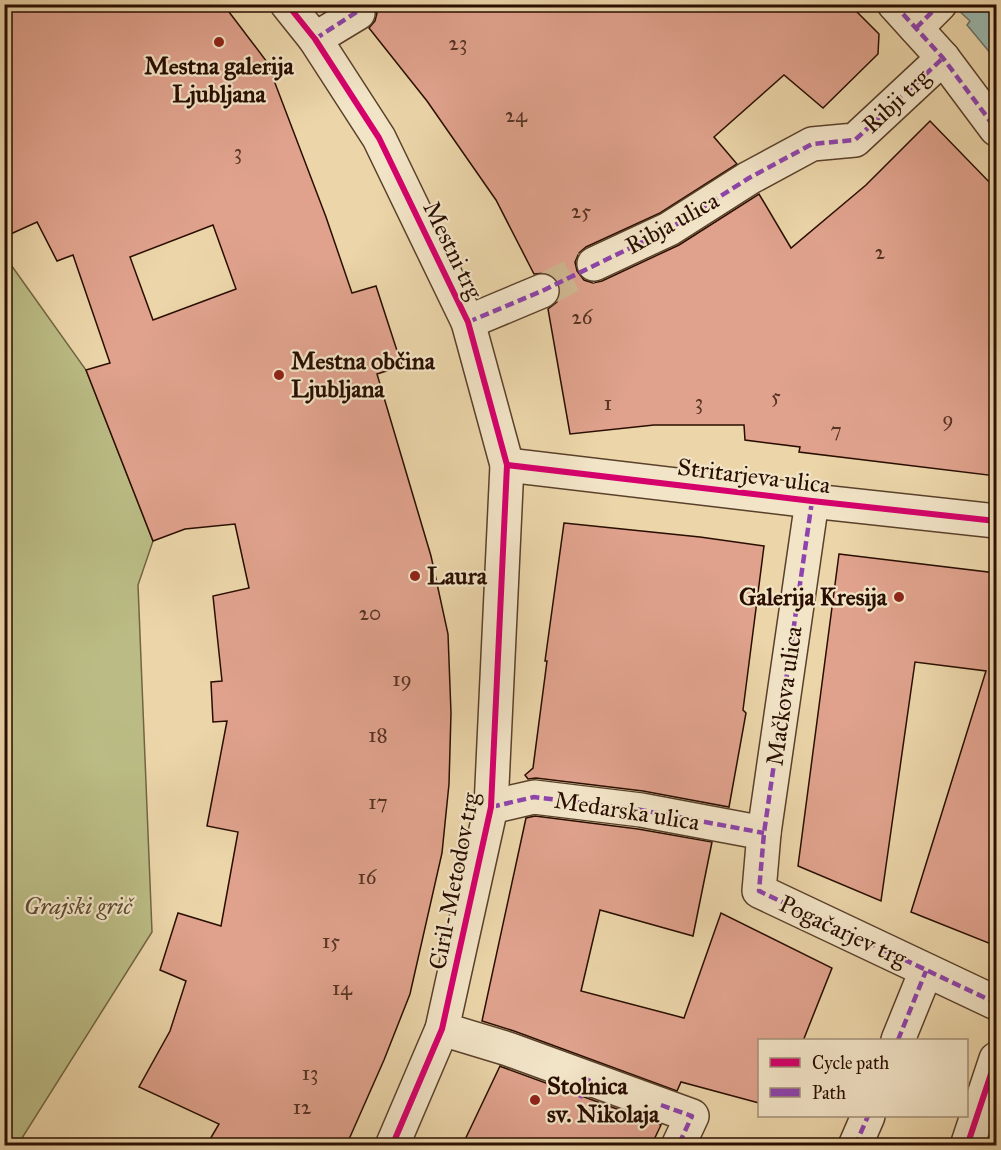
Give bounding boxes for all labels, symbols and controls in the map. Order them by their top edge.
house number: 23 [449,30,467,56]
marker: Mestna galerija Ljubljana [212,35,226,49]
place label: Mestna galerija Ljubljana [144,51,295,109]
street label: Ribji trg [856,62,937,140]
house number: 24 [505,102,528,128]
house number: 3 [234,139,242,165]
street label: Ribja ulica [620,185,725,261]
street label: Mestni trg [416,196,490,305]
house number: 25 [571,198,591,224]
house number: 2 [875,239,886,265]
house number: 26 [571,304,594,330]
place label: Mestna občina Ljubljana [291,346,436,404]
marker: Mestna občina Ljubljana [272,368,286,382]
house number: 5 [771,383,781,409]
house number: 3 [695,389,703,415]
house number: 1 [604,390,612,416]
house number: 9 [942,406,954,432]
house number: 7 [830,417,842,443]
street label: Stritarjeva ulica [676,452,833,500]
place label: Laura [427,561,488,591]
marker: Laura [408,569,422,583]
place label: Galerija Kresija [739,582,888,612]
marker: Galerija Kresija [892,590,906,604]
house number: 20 [359,600,381,626]
street label: Mačkova ulica [759,623,809,768]
house number: 19 [392,666,412,692]
house number: 18 [368,722,388,748]
street label: Medarska ulica [552,785,703,837]
house number: 17 [368,789,388,815]
street label: Ciril-Metodov trg [422,789,486,972]
house number: 16 [357,864,378,890]
street label: Pogačarjev trg [774,888,912,974]
park label: Grajski grič [24,891,136,921]
house number: 15 [322,928,340,954]
house number: 14 [332,975,353,1001]
legend [758,1039,968,1117]
text: Cycle path [812,1052,889,1074]
house number: 13 [302,1060,318,1086]
place label: Stolnica sv. Nikolaja [547,1071,660,1129]
text: Path [812,1082,846,1104]
marker: Stolnica sv. Nikolaja [528,1093,542,1107]
house number: 12 [293,1094,312,1120]

